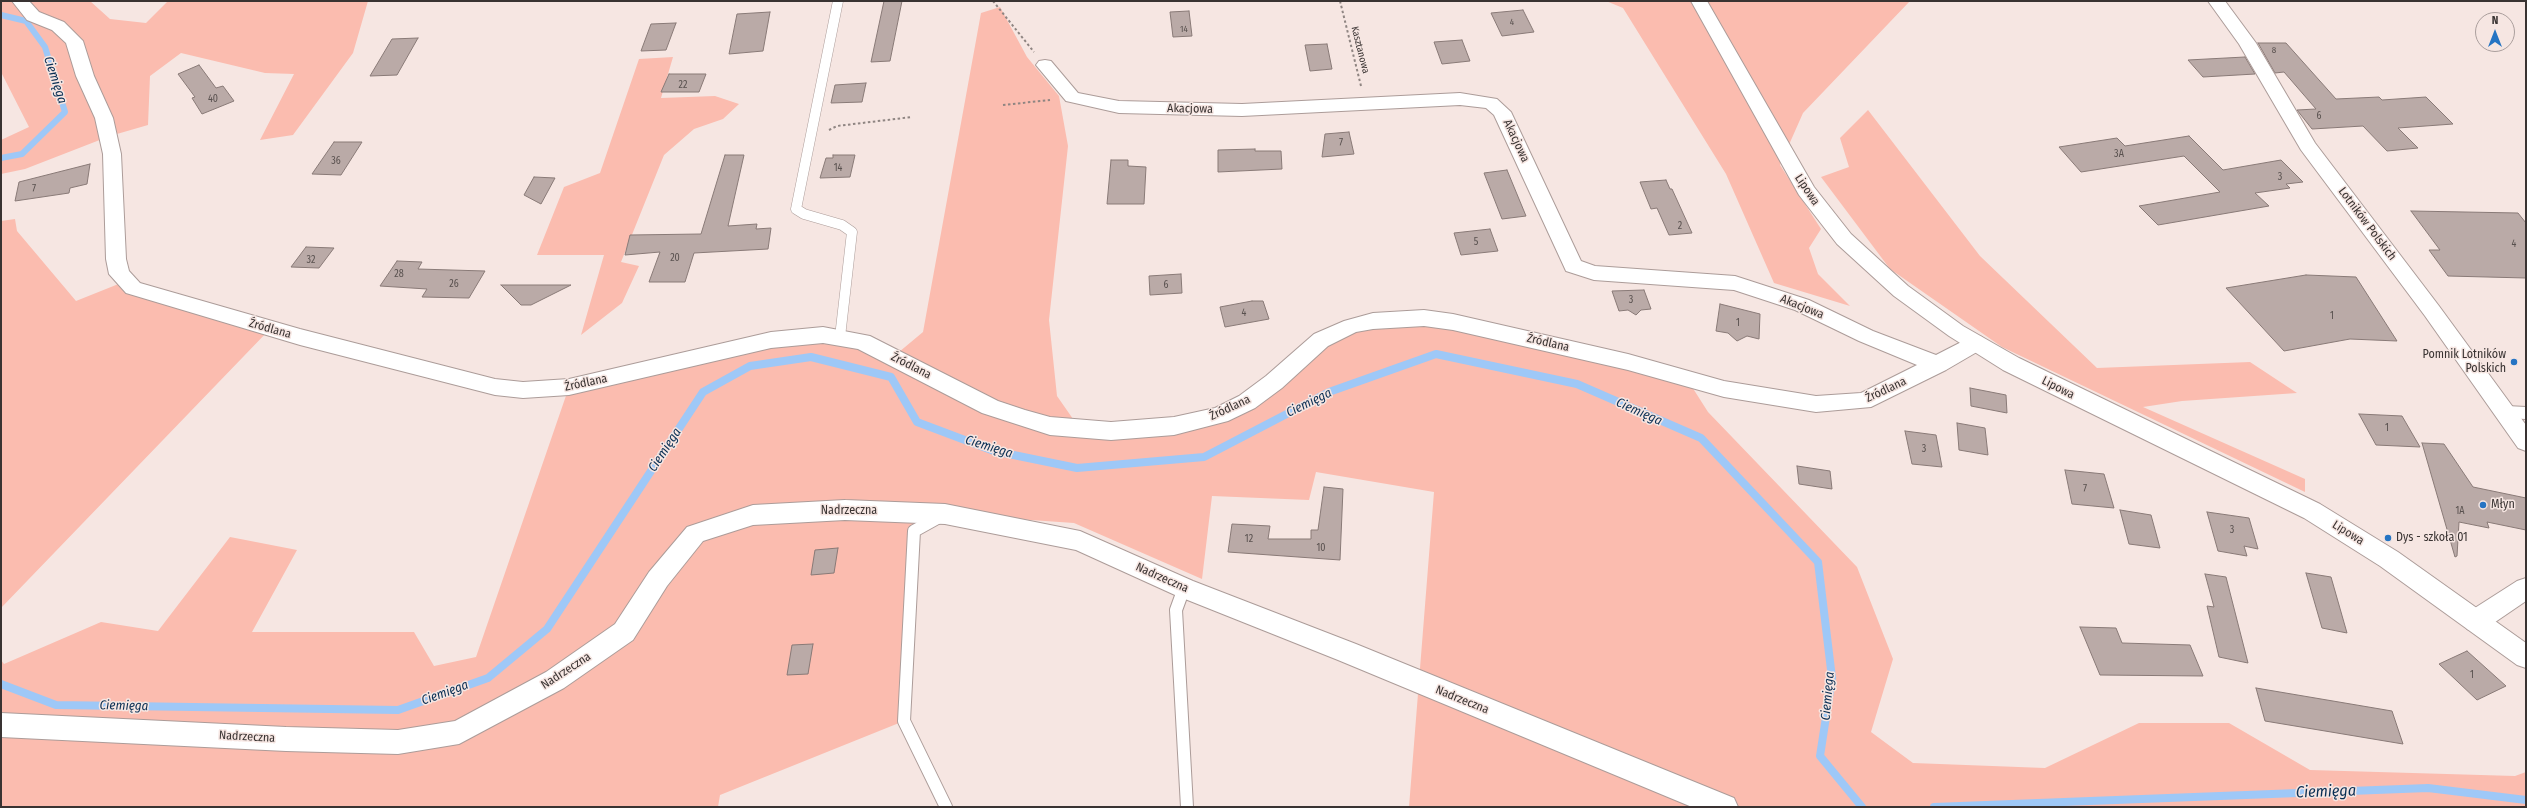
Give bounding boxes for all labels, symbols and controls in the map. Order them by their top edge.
north arrow [2475,12,2515,52]
text: N [2492,14,2498,27]
house number: 4 [1510,17,1514,27]
house number: 14 [1180,24,1188,34]
street label: Kasztanowa [1348,25,1372,75]
house number: 8 [2272,45,2276,55]
water label: Ciemięga [40,54,70,106]
house number: 22 [679,79,687,91]
house number: 40 [208,93,218,105]
street label: Akacjowa [1167,101,1213,117]
house number: 6 [2317,110,2321,122]
street label: Akacjowa [1500,117,1532,165]
house number: 7 [1339,137,1343,149]
house number: 3A [2114,148,2124,160]
house number: 36 [331,155,341,167]
house number: 14 [834,162,842,174]
house number: 3 [2278,171,2282,183]
street label: Lipowa [1791,172,1823,208]
house number: 7 [32,183,36,195]
street label: Lotników Polskich [2335,185,2399,263]
house number: 2 [1678,220,1682,232]
house number: 5 [1474,236,1478,248]
house number: 4 [2512,238,2516,250]
house number: 20 [670,252,680,264]
house number: 32 [307,254,315,266]
house number: 28 [394,268,404,280]
house number: 26 [449,278,459,290]
house number: 6 [1164,279,1168,291]
street label: Akacjowa [1778,292,1826,322]
house number: 3 [1629,294,1633,306]
house number: 4 [1242,307,1246,319]
house number: 1 [2330,310,2334,322]
street label: Źródlana [247,316,293,342]
house number: 1 [1736,317,1740,329]
street label: Źródlana [1525,331,1571,355]
place label: Pomnik Lotników Polskich [2422,348,2506,376]
street label: Źródlana [888,350,934,382]
marker: Pomnik Lotników Polskich [2509,357,2519,367]
street label: Źródlana [563,371,609,395]
street label: Źródlana [1863,374,1909,406]
street label: Lipowa [2039,374,2077,402]
water label: Ciemięga [1284,385,1334,421]
street label: Źródlana [1207,392,1253,424]
water label: Ciemięga [1614,395,1664,429]
house number: 1 [2385,422,2389,434]
water label: Ciemięga [645,425,685,475]
water label: Ciemięga [963,432,1015,462]
house number: 3 [1922,443,1926,455]
house number: 7 [2083,483,2087,495]
place label: Młyn [2491,498,2515,512]
marker: Młyn [2478,500,2488,510]
street label: Nadrzeczna [821,504,877,518]
house number: 1A [2455,505,2465,517]
street label: Lipowa [2330,518,2366,548]
house number: 3 [2230,524,2234,536]
place label: Dys - szkoła 01 [2396,531,2468,545]
house number: 12 [1245,533,1253,545]
marker: Dys - szkoła 01 [2383,533,2393,543]
house number: 10 [1316,542,1326,554]
street label: Nadrzeczna [1133,560,1191,596]
street label: Nadrzeczna [538,650,594,692]
house number: 1 [2470,669,2474,681]
water label: Ciemięga [1818,671,1838,721]
water label: Ciemięga [419,677,471,709]
street label: Nadrzeczna [1433,683,1491,717]
water label: Ciemięga [99,698,149,714]
street label: Nadrzeczna [218,728,276,746]
water label: Ciemięga [2296,781,2356,803]

